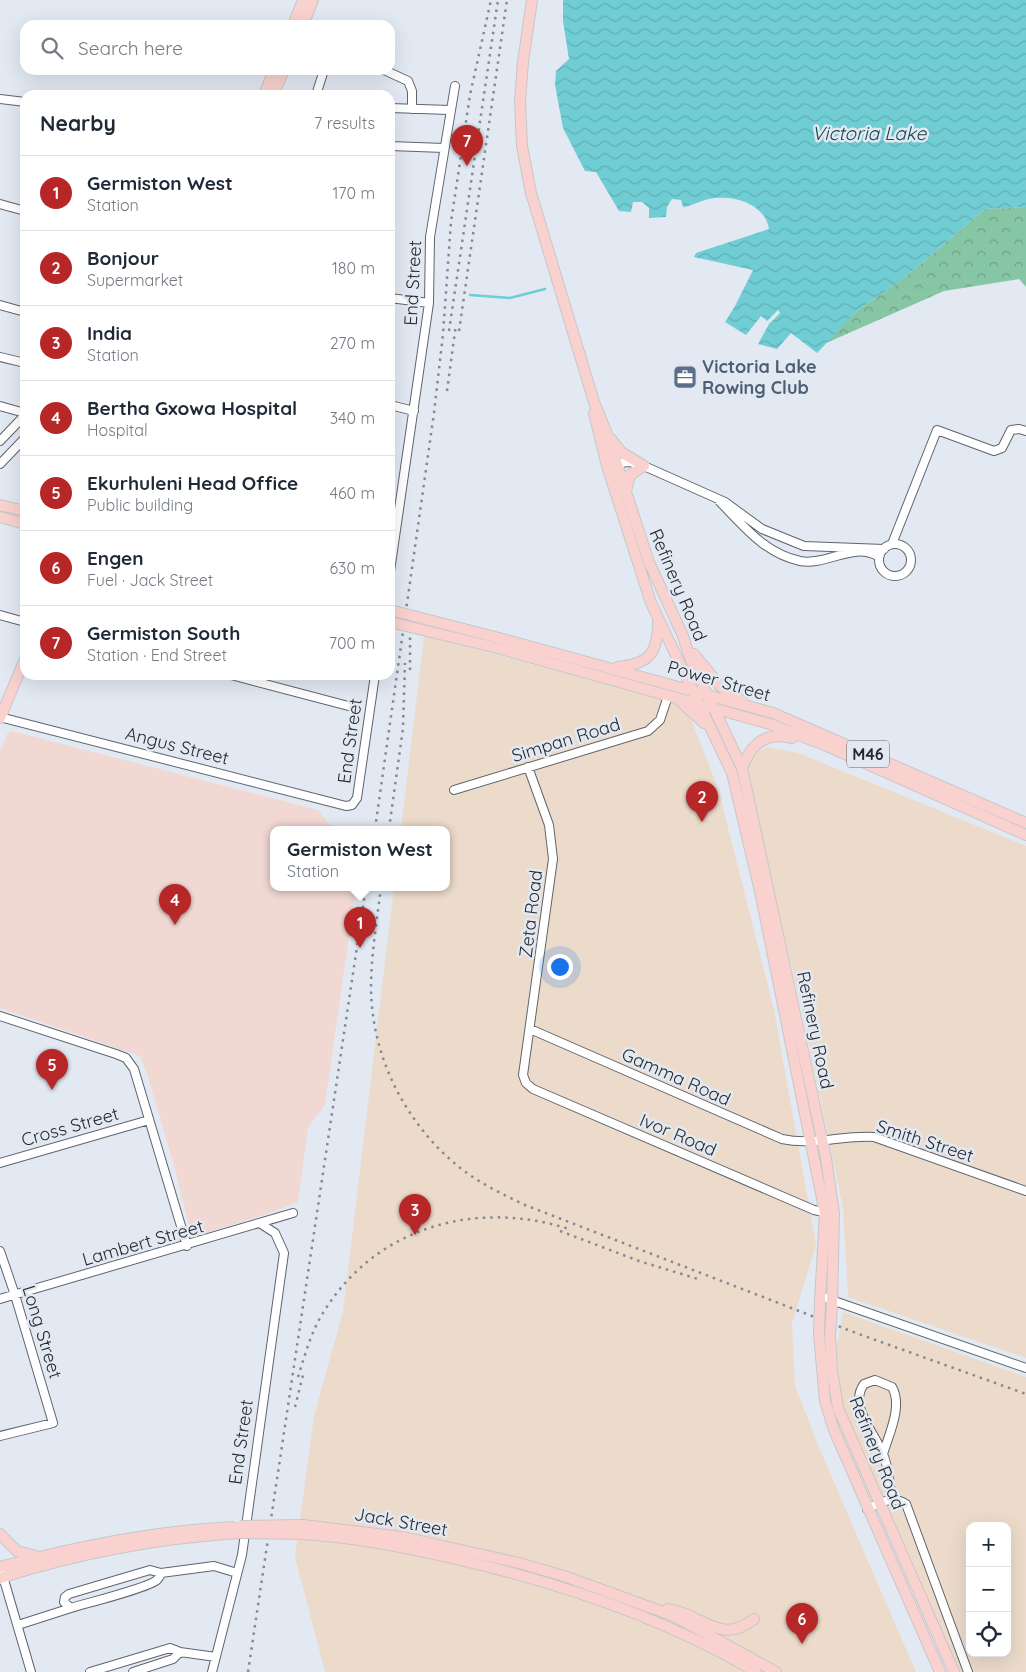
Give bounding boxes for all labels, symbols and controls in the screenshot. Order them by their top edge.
search box [20,20,395,75]
icon: search [38,34,66,62]
text: Search here [78,36,183,60]
text: Nearby [40,110,116,136]
text: 7 results [314,113,375,133]
water label: Victoria Lake [812,121,928,145]
pin: 7 [451,125,483,166]
text: Germiston West [87,171,233,195]
text: 1 [53,183,59,203]
text: 170 m [332,183,375,203]
text: Station [87,195,139,215]
street label: End Street [399,240,426,326]
text: Bonjour [87,246,159,270]
text: 2 [51,258,61,278]
text: 180 m [332,258,375,278]
text: Supermarket [87,270,183,290]
text: India [87,321,132,345]
text: 3 [52,333,60,353]
text: 270 m [330,333,375,353]
text: Station [87,345,139,365]
place label: Victoria Lake Rowing Club [702,355,817,399]
office icon: Victoria Lake Rowing Club [672,364,698,390]
text: Bertha Gxowa Hospital [87,396,297,420]
text: 4 [51,408,61,428]
text: 340 m [330,408,375,428]
text: Hospital [87,420,148,440]
text: Ekurhuleni Head Office [87,471,298,495]
text: 5 [51,483,61,503]
text: 460 m [329,483,375,503]
text: Public building [87,495,193,515]
street label: Refinery Road [644,525,712,644]
text: Engen [87,546,143,570]
text: 6 [52,558,60,578]
text: 630 m [330,558,375,578]
text: Fuel · Jack Street [87,570,213,590]
text: Germiston South [87,621,240,645]
text: 7 [52,633,60,653]
text: 700 m [329,633,375,653]
text: Station · End Street [87,645,227,665]
street label: Power Street [665,655,773,706]
street label: End Street [332,697,367,785]
street label: Simpan Road [509,712,623,767]
street label: Angus Street [123,722,231,769]
road number: M46 [847,741,889,768]
pin: 2 [686,781,718,822]
popup [270,826,450,891]
text: Germiston West [287,837,433,861]
text: Station [287,861,339,881]
street label: Zeta Road [514,869,547,959]
pin: 4 [159,884,191,925]
pin: 1 [344,907,376,948]
your location [547,954,573,980]
street label: Refinery Road [792,969,839,1091]
street label: Gamma Road [618,1042,734,1111]
pin: 5 [36,1049,68,1090]
street label: Cross Street [19,1102,121,1151]
street label: Ivor Road [636,1108,720,1161]
street label: Smith Street [874,1114,977,1167]
pin: 3 [399,1194,431,1235]
street label: Lambert Street [80,1214,206,1271]
street label: Long Street [17,1282,68,1381]
street label: Refinery Road [844,1393,911,1513]
street label: End Street [223,1398,258,1486]
street label: Jack Street [353,1502,450,1541]
map controls [966,1522,1011,1657]
button: + [966,1522,1011,1567]
button: − [966,1567,1011,1612]
pin: 6 [786,1603,818,1644]
button: locate [966,1612,1011,1657]

